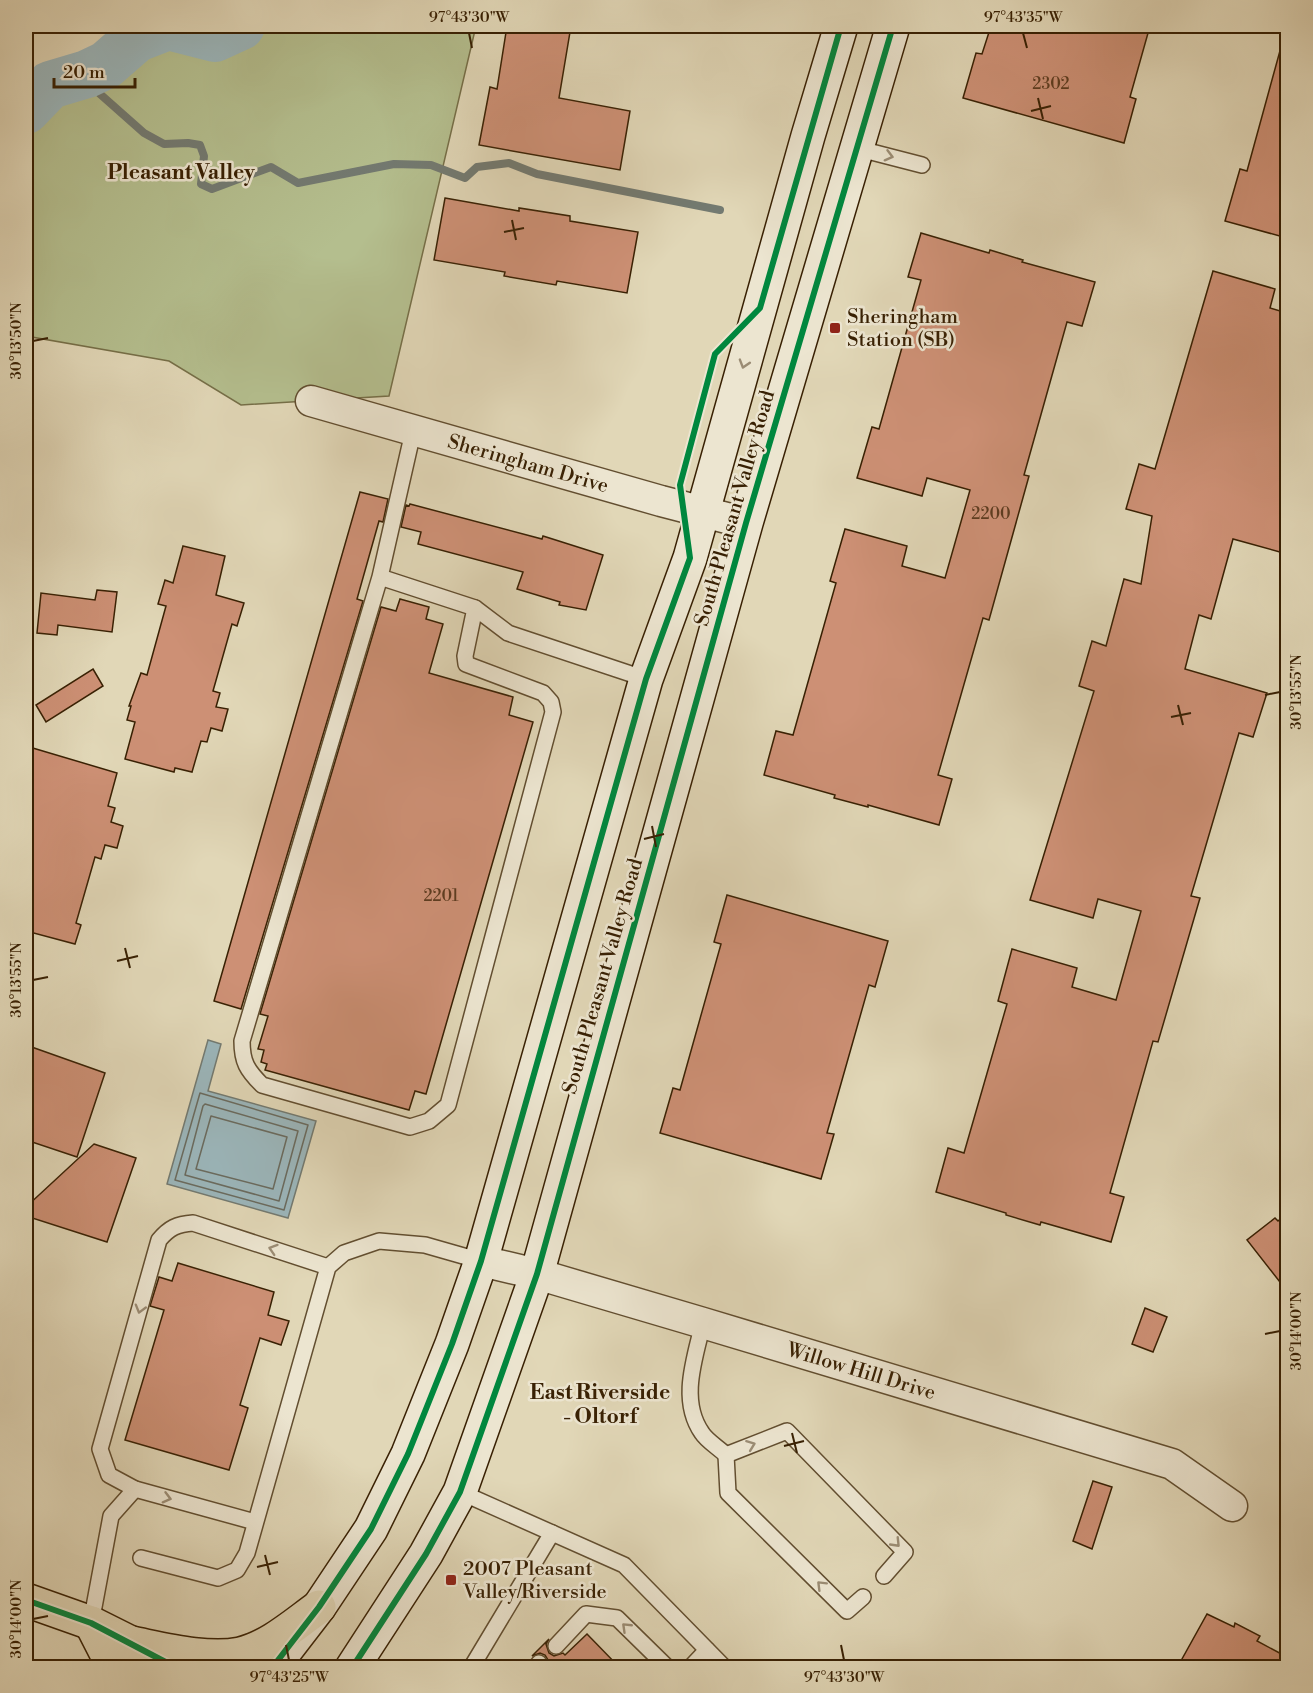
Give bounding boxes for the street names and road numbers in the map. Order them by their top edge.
street label: South Pleasant Valley Road [690,387,781,629]
street label: Sheringham Drive [445,430,611,499]
street label: South Pleasant Valley Road [558,855,649,1097]
street label: Willow Hill Drive [783,1338,938,1406]

